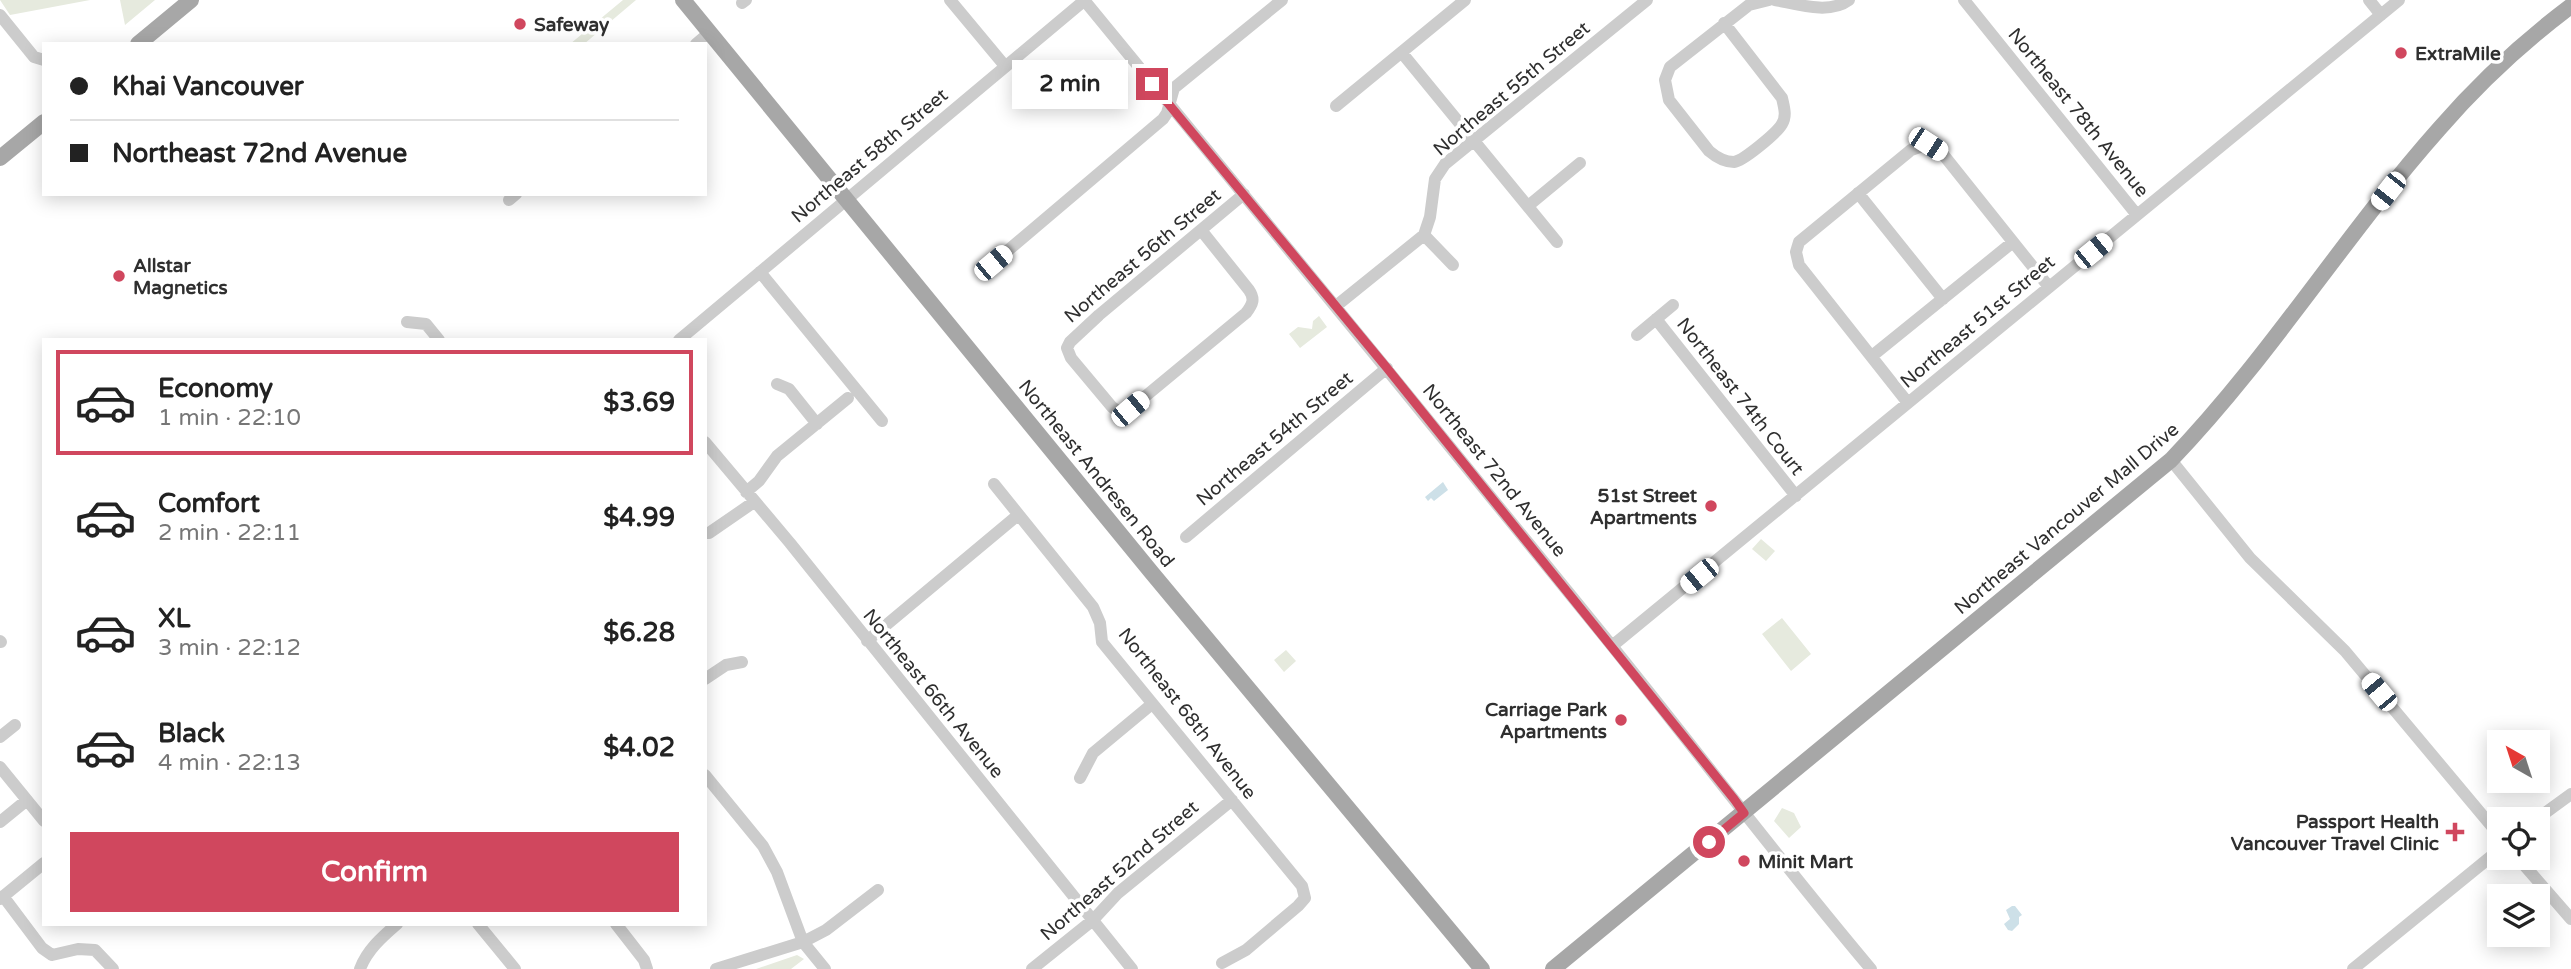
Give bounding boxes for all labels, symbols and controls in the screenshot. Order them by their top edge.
place label: Safeway [534,14,610,37]
marker: Safeway [512,16,528,32]
street label: Northeast 55th Street [1429,17,1594,161]
street label: Northeast 78th Avenue [2003,24,2153,202]
place label: ExtraMile [2415,43,2501,65]
marker: ExtraMile [2393,45,2409,61]
callout: 2 min [1012,60,1128,108]
route end [1136,68,1168,100]
text: 2 min [1039,70,1101,98]
text: Khai Vancouver [112,71,304,102]
street label: Northeast 58th Street [787,84,952,228]
car [1905,124,1952,164]
text: Northeast 72nd Avenue [112,138,407,169]
car [2367,168,2410,214]
street label: Northeast 56th Street [1060,184,1225,328]
car [2071,230,2116,272]
car [971,241,1016,285]
street label: Northeast 51st Street [1896,251,2059,393]
place label: Allstar Magnetics [133,255,228,300]
marker: Allstar Magnetics [111,268,127,284]
street label: Northeast 74th Court [1672,314,1808,480]
street label: Northeast 54th Street [1192,367,1357,511]
icon: car [74,371,137,434]
text: Economy [158,373,273,404]
street label: Northeast Andresen Road [1014,375,1179,572]
street label: Northeast 72nd Avenue [1418,380,1571,561]
text: $3.69 [603,387,675,418]
car [1108,387,1153,431]
text: 1 min · 22:10 [158,404,301,432]
street label: Northeast Vancouver Mall Drive [1950,418,2183,619]
place label: 51st Street Apartments [1590,485,1698,530]
icon: car [74,486,137,549]
text: Comfort [158,488,260,519]
marker: 51st Street Apartments [1703,498,1719,514]
text: $4.99 [603,502,675,533]
text: 2 min · 22:11 [158,519,301,547]
car [1677,555,1722,597]
icon: car [74,601,137,664]
text: XL [158,603,190,634]
street label: Northeast 66th Avenue [858,605,1008,783]
text: $6.28 [603,617,675,648]
street label: Northeast 68th Avenue [1114,624,1261,804]
text: 3 min · 22:12 [158,634,301,662]
car [2358,669,2401,715]
place label: Carriage Park Apartments [1485,699,1608,744]
marker: Carriage Park Apartments [1613,712,1629,728]
icon: car [74,716,137,779]
text: Black [158,718,225,749]
north arrow [2487,730,2550,793]
map controls [2487,730,2550,947]
text: $4.02 [603,732,675,763]
text: 4 min · 22:13 [158,749,301,777]
street label: Northeast 52nd Street [1036,796,1203,945]
button: locate [2487,807,2550,870]
place label: Passport Health Vancouver Travel Clinic [2231,811,2439,855]
marker: Passport Health Vancouver Travel Clinic [2445,822,2465,842]
route start [1693,826,1725,858]
button: Confirm [70,832,679,912]
place label: Minit Mart [1758,851,1854,873]
marker: Minit Mart [1736,853,1752,869]
button: layers [2487,884,2550,947]

